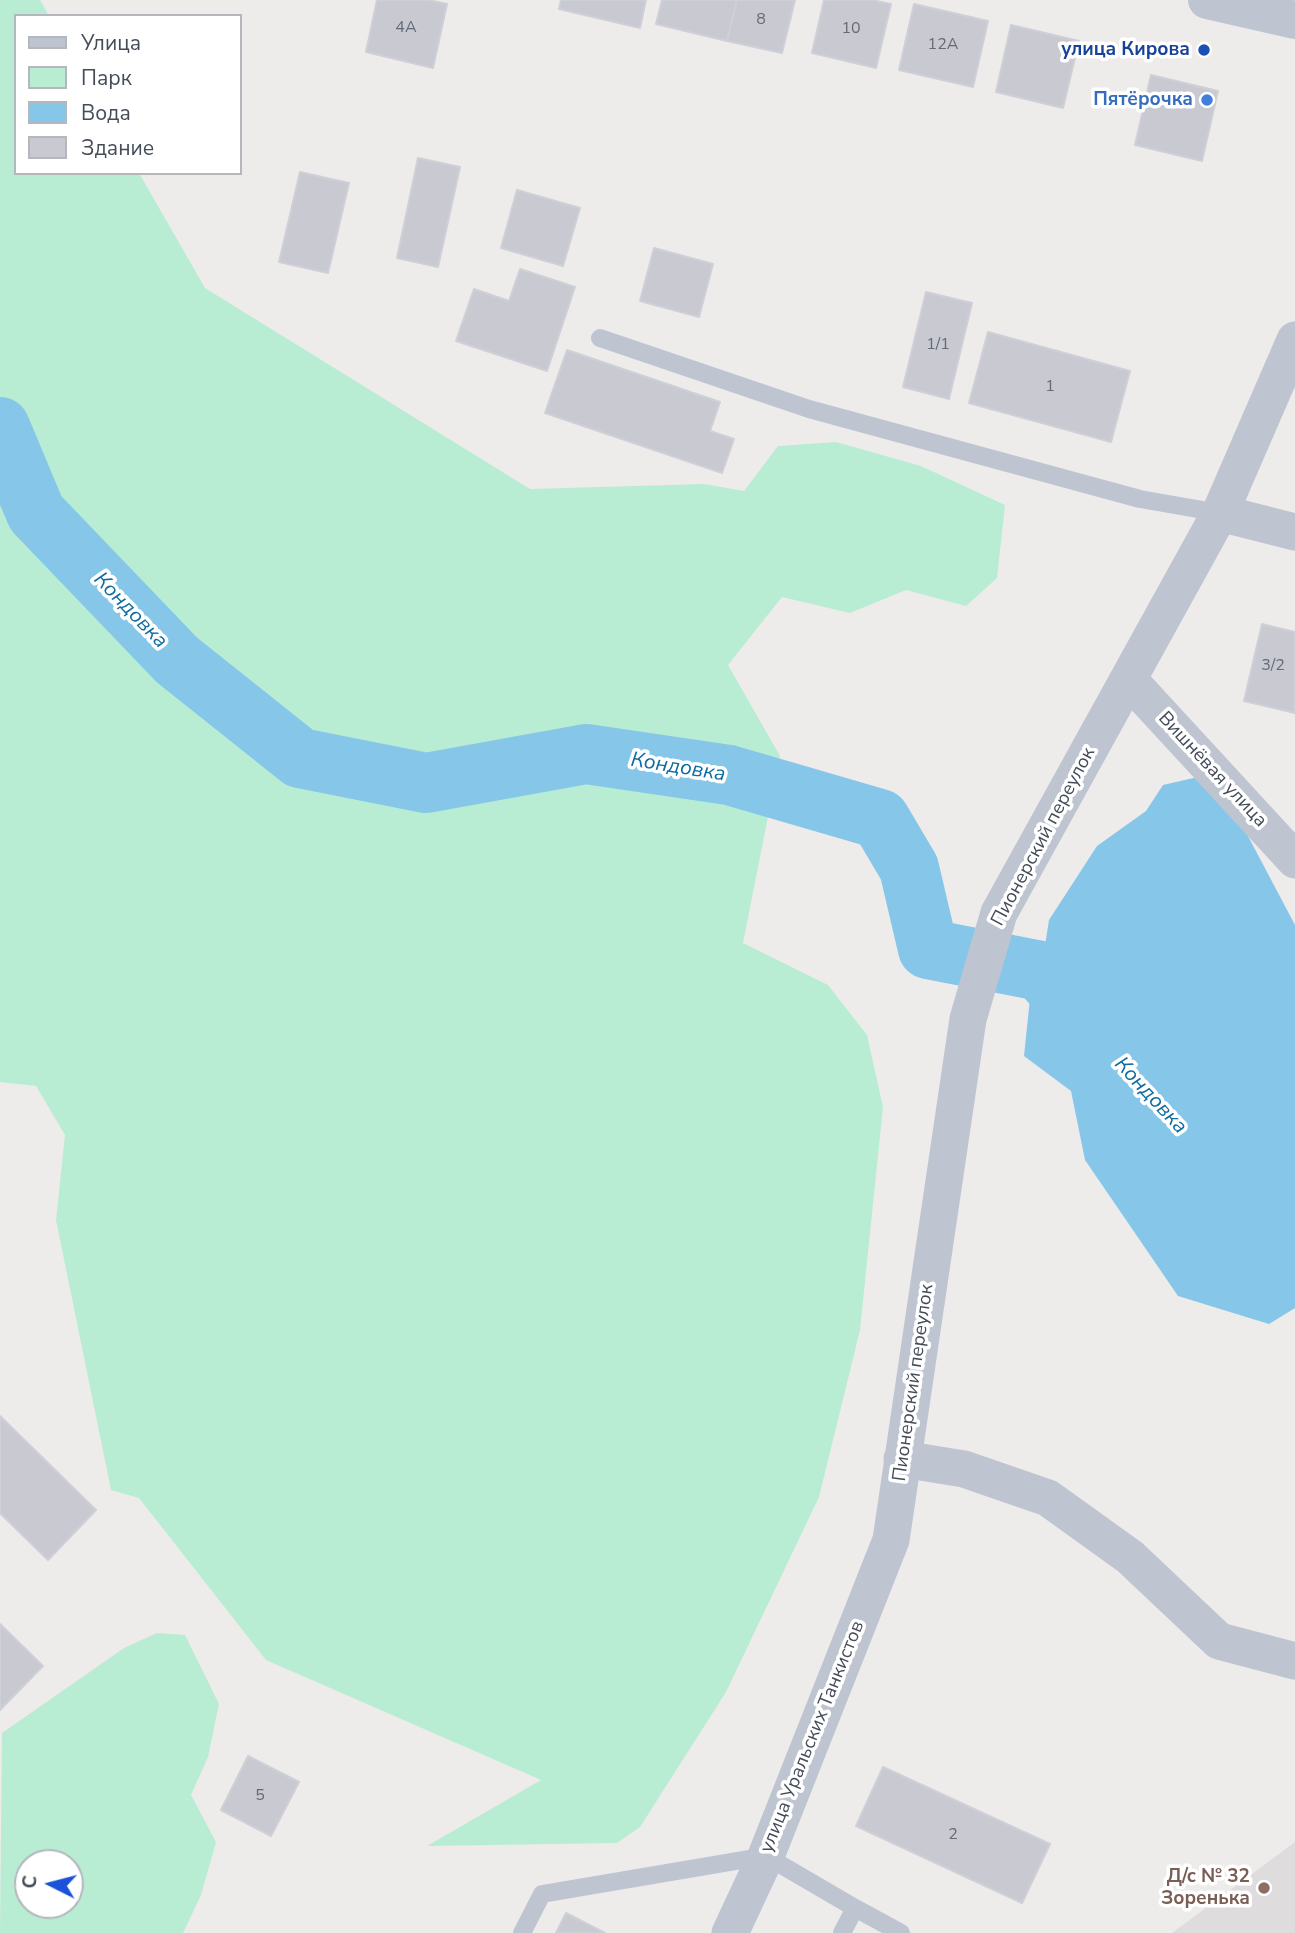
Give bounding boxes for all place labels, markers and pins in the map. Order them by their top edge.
place label: улица Кирова [1061,39,1190,61]
marker: улица Кирова [1196,42,1212,58]
place label: Пятёрочка [1093,89,1193,111]
marker: Пятёрочка [1199,92,1215,108]
place label: Д/с № 32 Зоренька [1161,1866,1250,1910]
marker: Д/с № 32 Зоренька [1256,1880,1272,1896]

